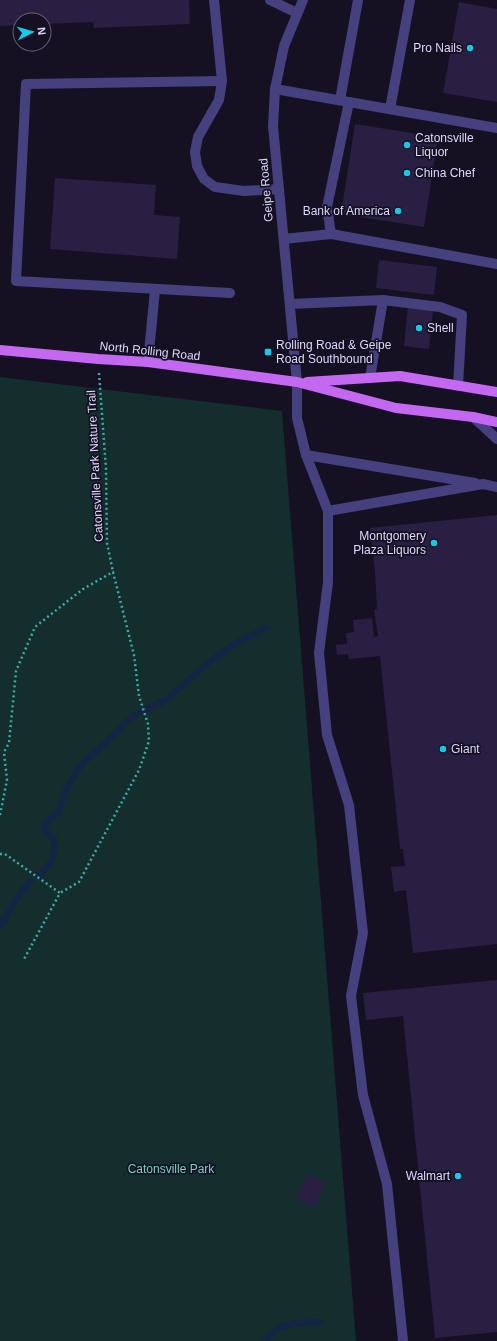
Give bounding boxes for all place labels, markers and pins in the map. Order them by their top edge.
place label: Pro Nails [413,41,462,55]
marker: Pro Nails [465,43,475,53]
place label: Catonsville Liquor [415,131,474,159]
marker: Catonsville Liquor [402,140,412,150]
place label: China Chef [415,166,476,180]
marker: China Chef [402,168,412,178]
place label: Bank of America [303,204,390,218]
marker: Bank of America [393,206,403,216]
place label: Shell [427,321,454,335]
marker: Shell [414,323,424,333]
place label: Rolling Road & Geipe Road Southbound [276,338,392,366]
marker: Rolling Road & Geipe Road Southbound [263,347,273,357]
place label: Montgomery Plaza Liquors [353,529,426,557]
marker: Montgomery Plaza Liquors [429,538,439,548]
place label: Giant [451,742,480,756]
marker: Giant [438,744,448,754]
place label: Walmart [406,1169,451,1183]
marker: Walmart [453,1171,463,1181]

